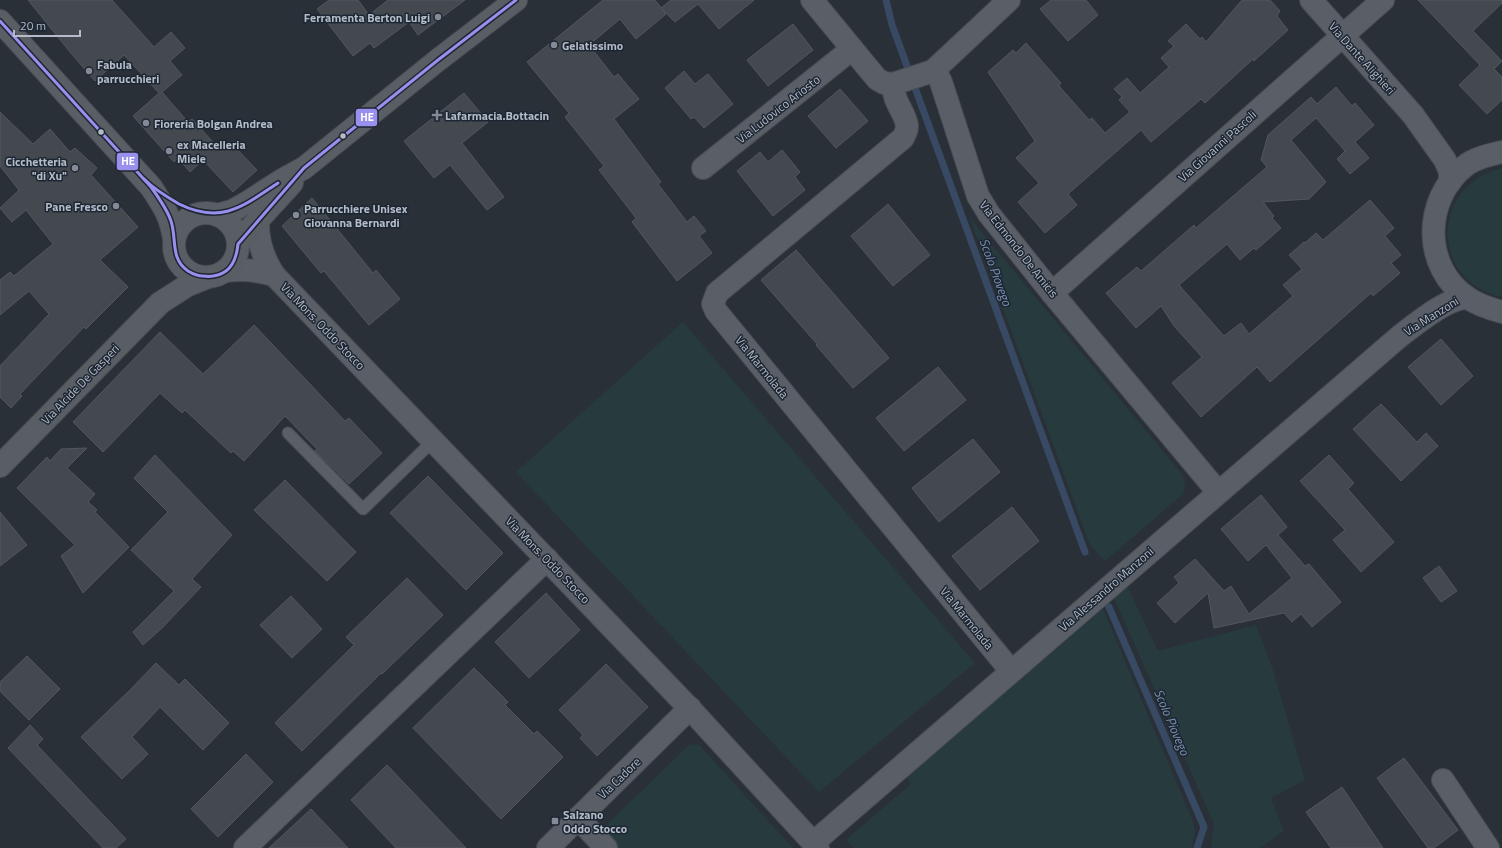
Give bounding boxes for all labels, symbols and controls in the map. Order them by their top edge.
place label: Ferramenta Berton Luigi [304,8,430,27]
scale bar [14,12,80,38]
marker: Ferramenta Berton Luigi [433,12,443,22]
text: 20 m [20,16,46,35]
street label: Via Dante Alighieri [1324,17,1400,99]
place label: Gelatissimo [562,36,623,55]
marker: Gelatissimo [549,40,559,50]
place label: Fabula parrucchieri [97,55,159,88]
marker: Fabula parrucchieri [84,66,94,76]
street label: Via Ludovico Ariosto [732,70,824,148]
place label: Lafarmacia.Bottacin [445,106,549,125]
street label: Via Giovanni Pascoli [1174,106,1260,186]
line badge: HE [355,108,378,127]
text: HE [360,109,374,125]
marker: Lafarmacia.Bottacin [432,110,442,120]
place label: Fioreria Bolgan Andrea [154,114,273,133]
marker: Fioreria Bolgan Andrea [141,118,151,128]
unlabelled marker [96,127,106,137]
unlabelled marker [338,131,348,141]
place label: ex Macelleria Miele [177,135,246,168]
marker: ex Macelleria Miele [164,146,174,156]
place label: Cicchetteria "di Xu" [5,152,67,185]
line badge: HE [116,152,139,171]
text: HE [121,153,135,169]
marker: Cicchetteria "di Xu" [70,163,80,173]
street label: Via Edmondo De Amicis [975,196,1063,302]
place label: Pane Fresco [45,197,108,216]
place label: Parrucchiere Unisex Giovanna Bernardi [304,199,408,232]
marker: Pane Fresco [111,201,121,211]
marker: Parrucchiere Unisex Giovanna Bernardi [291,210,301,220]
water label: Scolo Piovego [975,235,1018,309]
street label: Via Mons. Oddo Stocco [276,278,370,374]
street label: Via Manzoni [1400,292,1462,340]
street label: Via Marmolada [731,331,793,403]
street label: Via Alcide De Gasperi [36,339,124,429]
street label: Via Mons. Oddo Stocco [501,512,595,608]
street label: Via Alessandro Manzoni [1054,542,1158,636]
street label: Via Marmolada [936,582,998,654]
water label: Scolo Piovego [1149,686,1195,759]
street label: Via Cadore [593,753,645,803]
place label: Salzano Oddo Stocco [563,805,627,838]
marker: Salzano Oddo Stocco [550,816,560,826]

